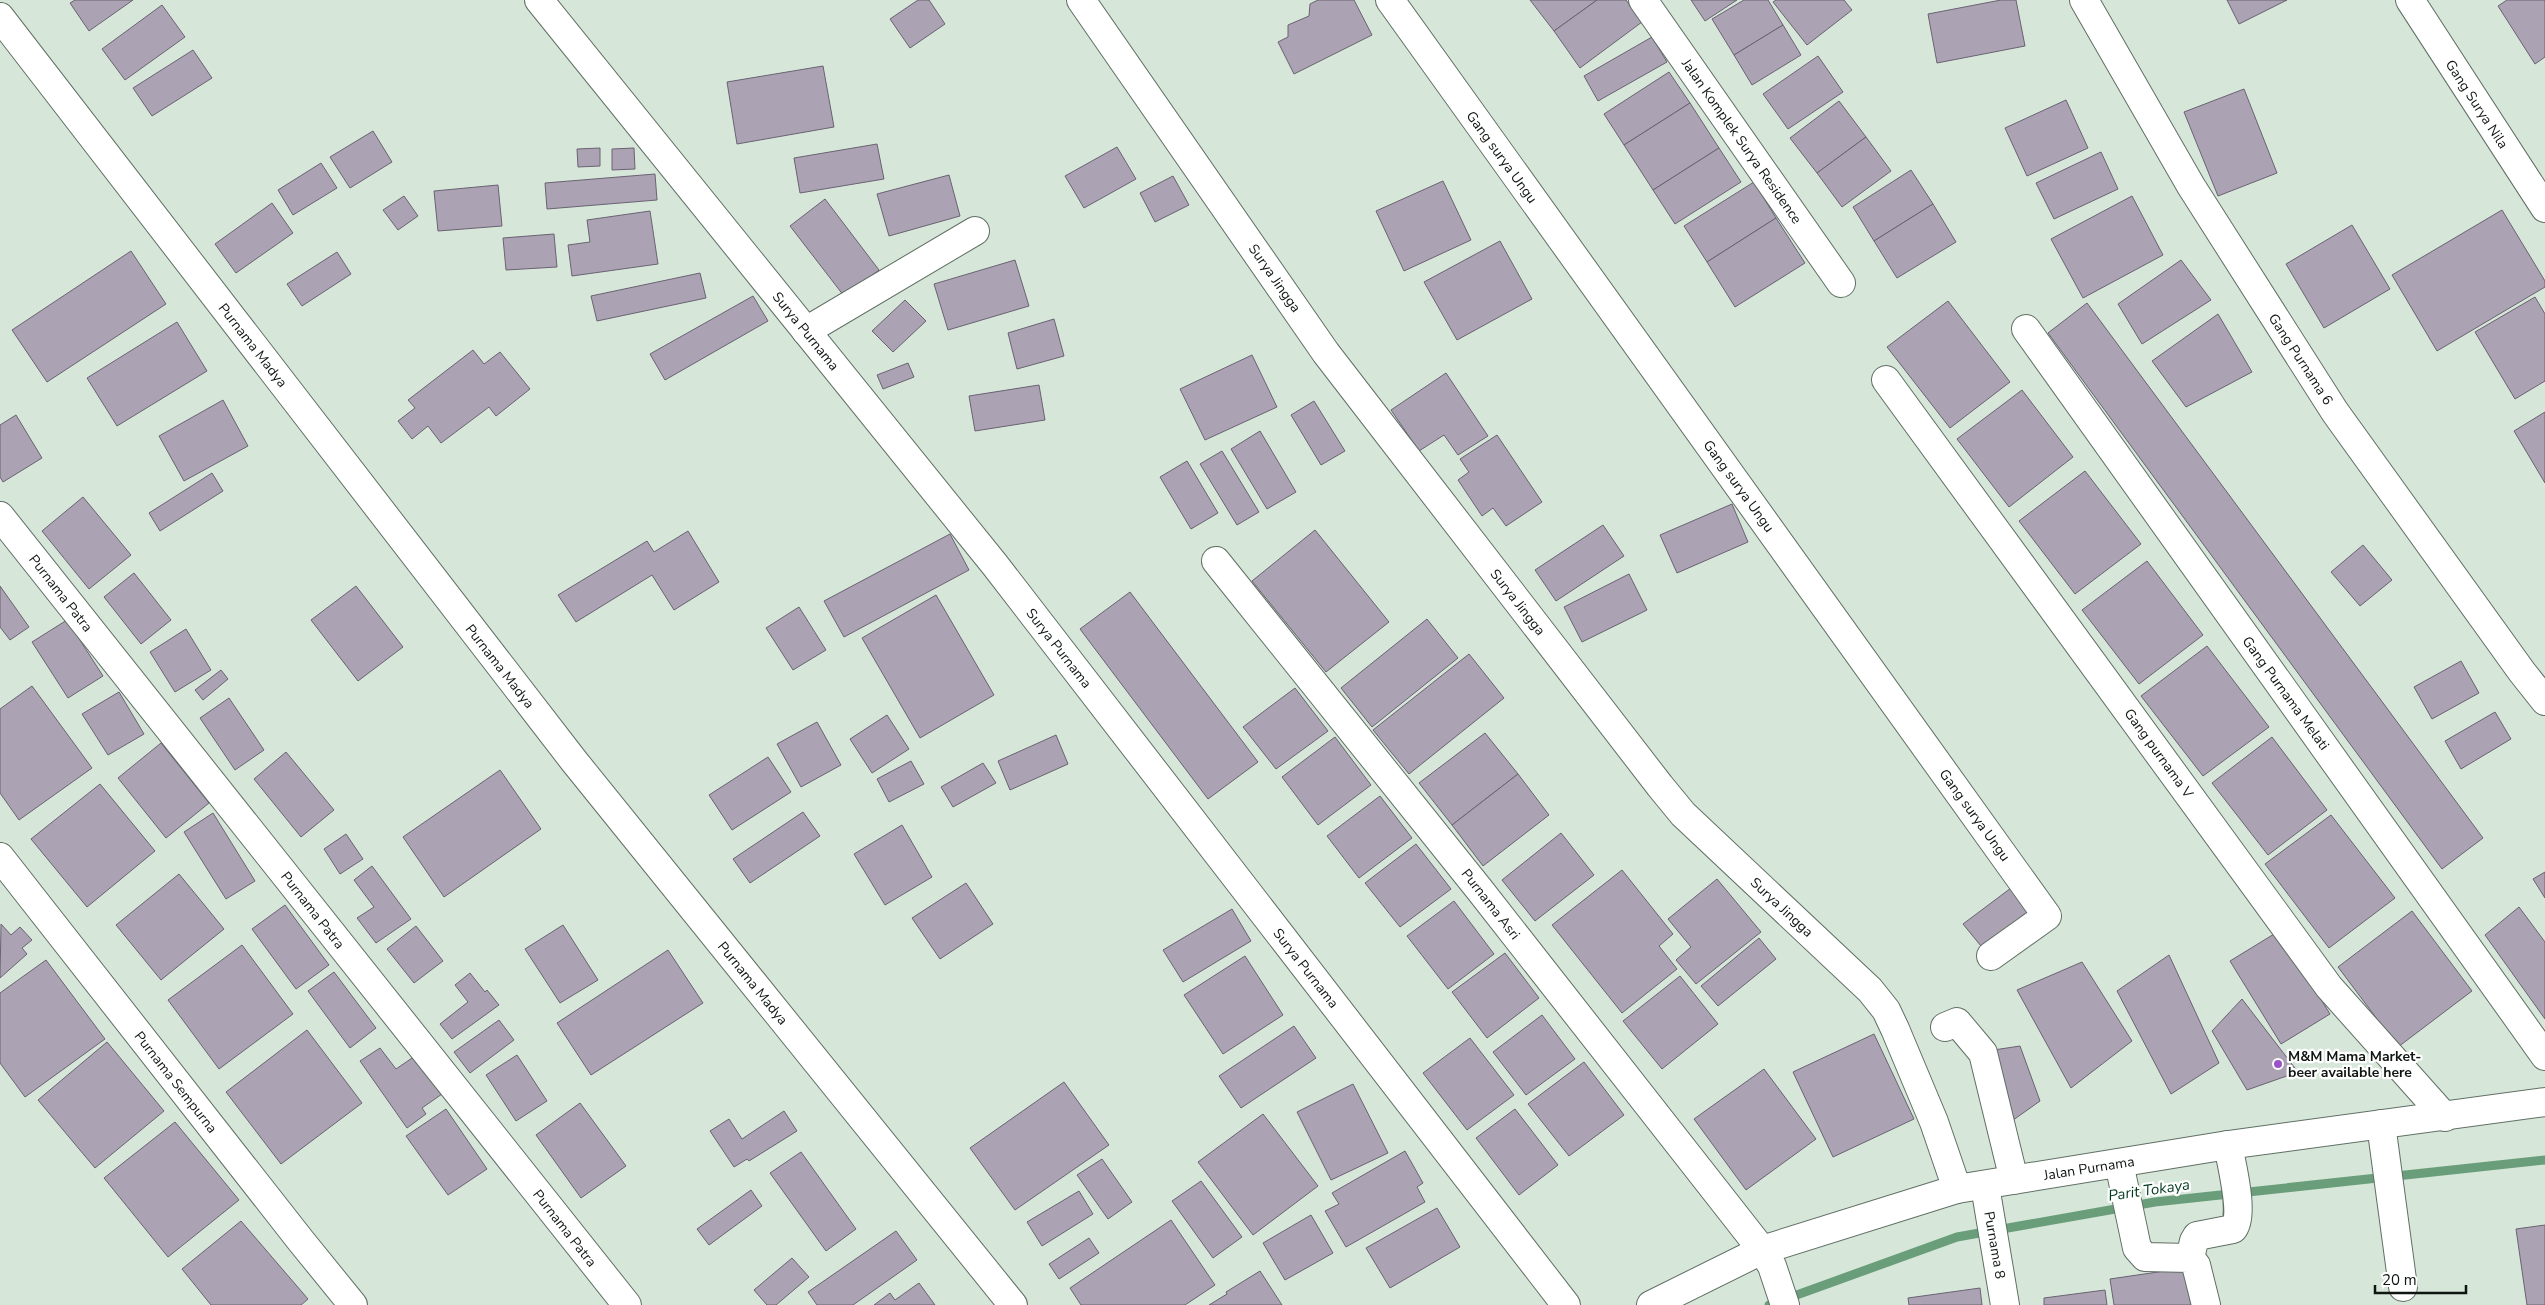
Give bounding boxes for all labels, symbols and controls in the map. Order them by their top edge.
street label: Jalan Komplek Surya Residence [1677,54,1806,228]
street label: Gang Surya Nila [2441,56,2512,152]
street label: Gang surya Ungu [1462,107,1542,207]
street label: Surya Jingga [1244,240,1305,316]
street label: Surya Purnama [768,288,843,375]
street label: Purnama Madya [214,299,292,391]
street label: Gang Purnama 6 [2264,310,2337,409]
street label: Gang surya Ungu [1699,436,1779,536]
street label: Purnama Patra [24,551,97,636]
street label: Surya Jingga [1486,565,1550,639]
street label: Surya Purnama [1021,604,1096,692]
street label: Purnama Madya [461,620,539,712]
street label: Gang Purnama Melati [2238,633,2333,754]
street label: Gang purnama V [2120,705,2198,802]
street label: Gang surya Ungu [1935,765,2015,865]
street label: Purnama Asri [1457,865,1524,944]
street label: Purnama Patra [276,868,349,953]
street label: Surya Jingga [1746,873,1817,941]
street label: Surya Purnama [1268,924,1343,1012]
street label: Purnama Madya [713,938,792,1029]
street label: Purnama Sempurna [130,1027,221,1137]
place label: M&M Mama Market- beer available here [2288,1047,2421,1082]
marker: M&M Mama Market- beer available here [2272,1058,2284,1070]
street label: Jalan Purnama [2041,1152,2136,1185]
water label: Parit Tokaya [2107,1174,2191,1206]
street label: Purnama Patra [528,1186,601,1271]
street label: Purnama 8 [1979,1210,2010,1280]
scale bar [2375,1262,2466,1294]
text: 20 m [2382,1270,2417,1290]

